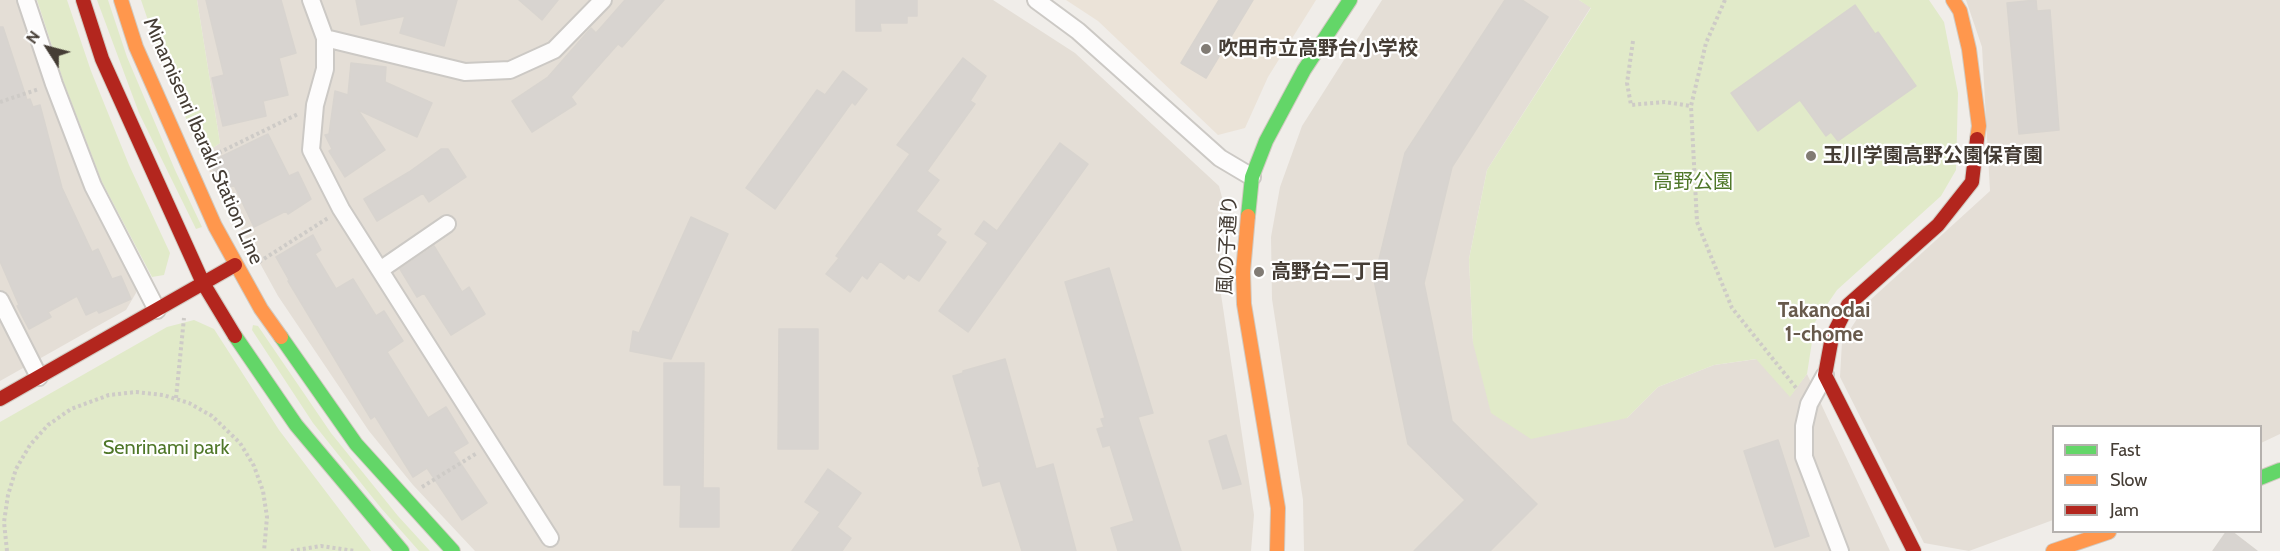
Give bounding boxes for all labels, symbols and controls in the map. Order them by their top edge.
street label: Minamisenri Ibaraki Station Line [138,14,268,268]
north arrow [18,18,78,78]
text: N [22,27,44,47]
place label: 吹田市立高野台小学校 [1218,37,1418,61]
marker: 吹田市立高野台小学校 [1199,42,1213,56]
place label: 玉川学園高野公園保育園 [1823,144,2043,168]
marker: 玉川学園高野公園保育園 [1804,149,1818,163]
park label: 高野公園 [1653,170,1733,194]
street label: 風の子通り [1213,194,1243,296]
place label: 高野台二丁目 [1271,260,1391,284]
marker: 高野台二丁目 [1252,265,1266,279]
district label: Takanodai 1-chome [1778,298,1870,348]
legend [2052,425,2262,533]
park label: Senrinami park [103,436,229,460]
text: Fast [2110,439,2141,461]
text: Slow [2110,469,2147,491]
text: Jam [2110,499,2139,521]

